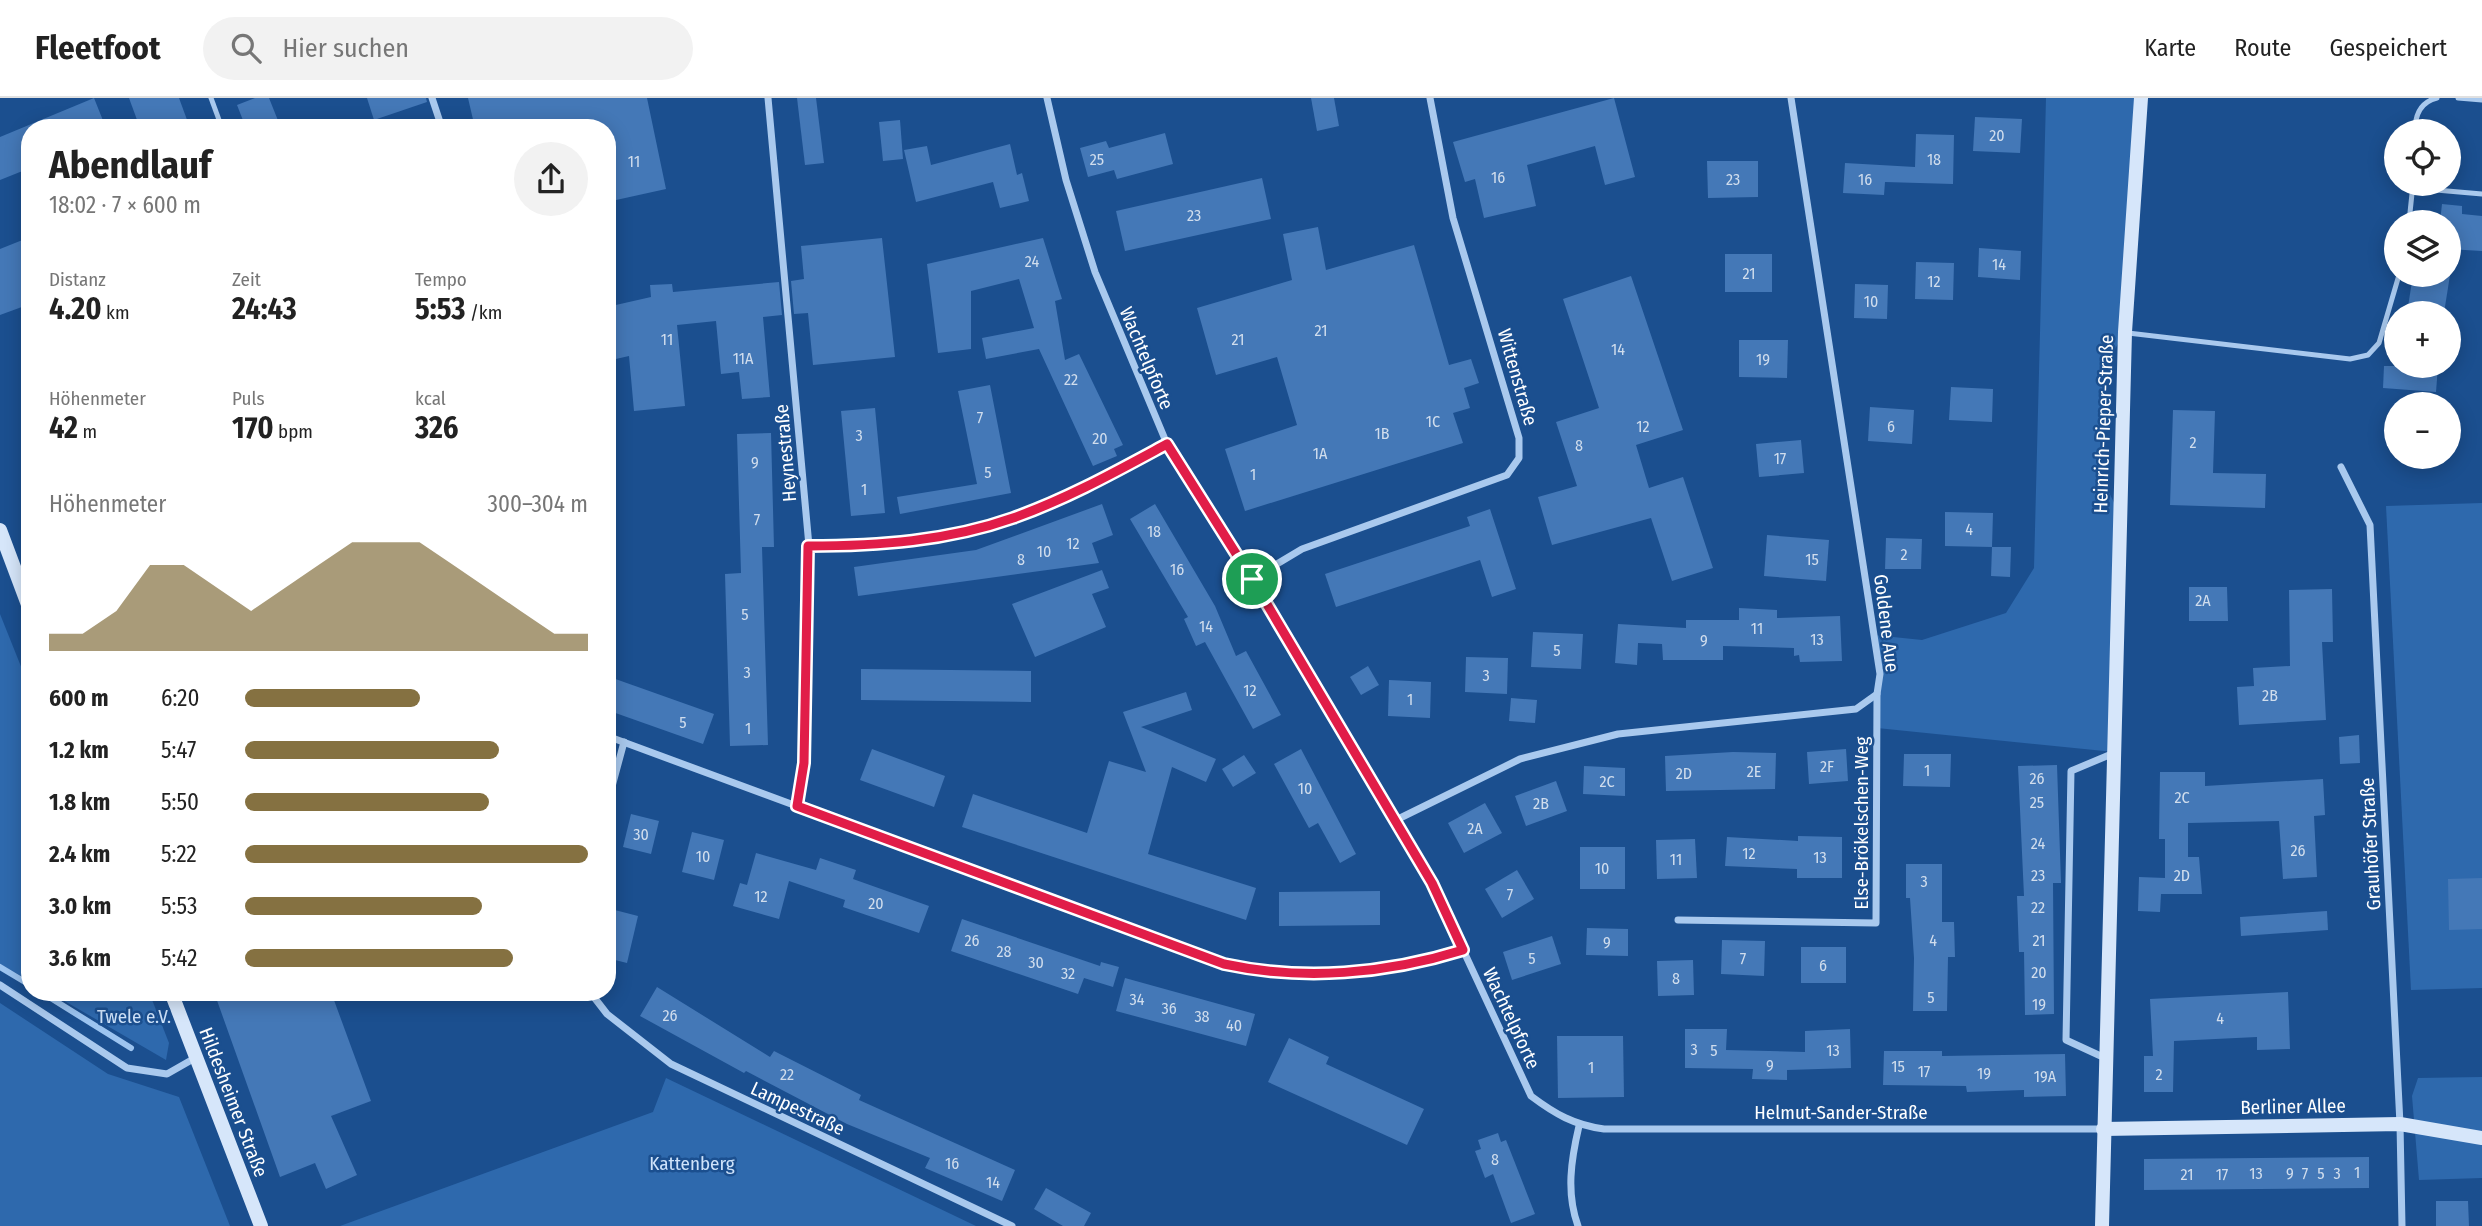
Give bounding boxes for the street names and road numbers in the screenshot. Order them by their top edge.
street label: Wachtelpforte [1115,303,1178,413]
street label: Wittenstraße [1493,326,1542,428]
street label: Heinrich-Pieper-Straße [2089,334,2118,514]
street label: Heynestraße [770,403,801,503]
street label: Goldene Aue [1869,573,1904,673]
street label: Else-Brökelschen-Weg [1850,736,1873,909]
street label: Grauhöfer Straße [2356,777,2385,911]
street label: Wachtelpforte [1478,964,1545,1073]
street label: Hildesheimer Straße [194,1024,273,1180]
street label: Lampestraße [747,1077,848,1140]
street label: Berliner Allee [2240,1094,2346,1119]
street label: Helmut-Sander-Straße [1754,1101,1928,1124]

